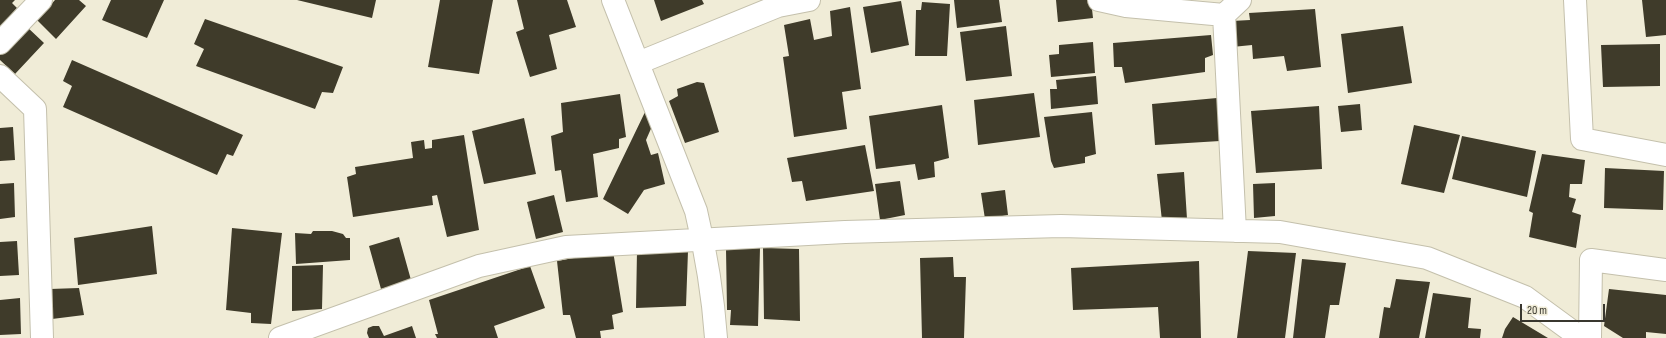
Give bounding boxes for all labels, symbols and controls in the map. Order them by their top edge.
scale bar [1522,296,1607,322]
text: 20 m [1527,303,1547,318]

